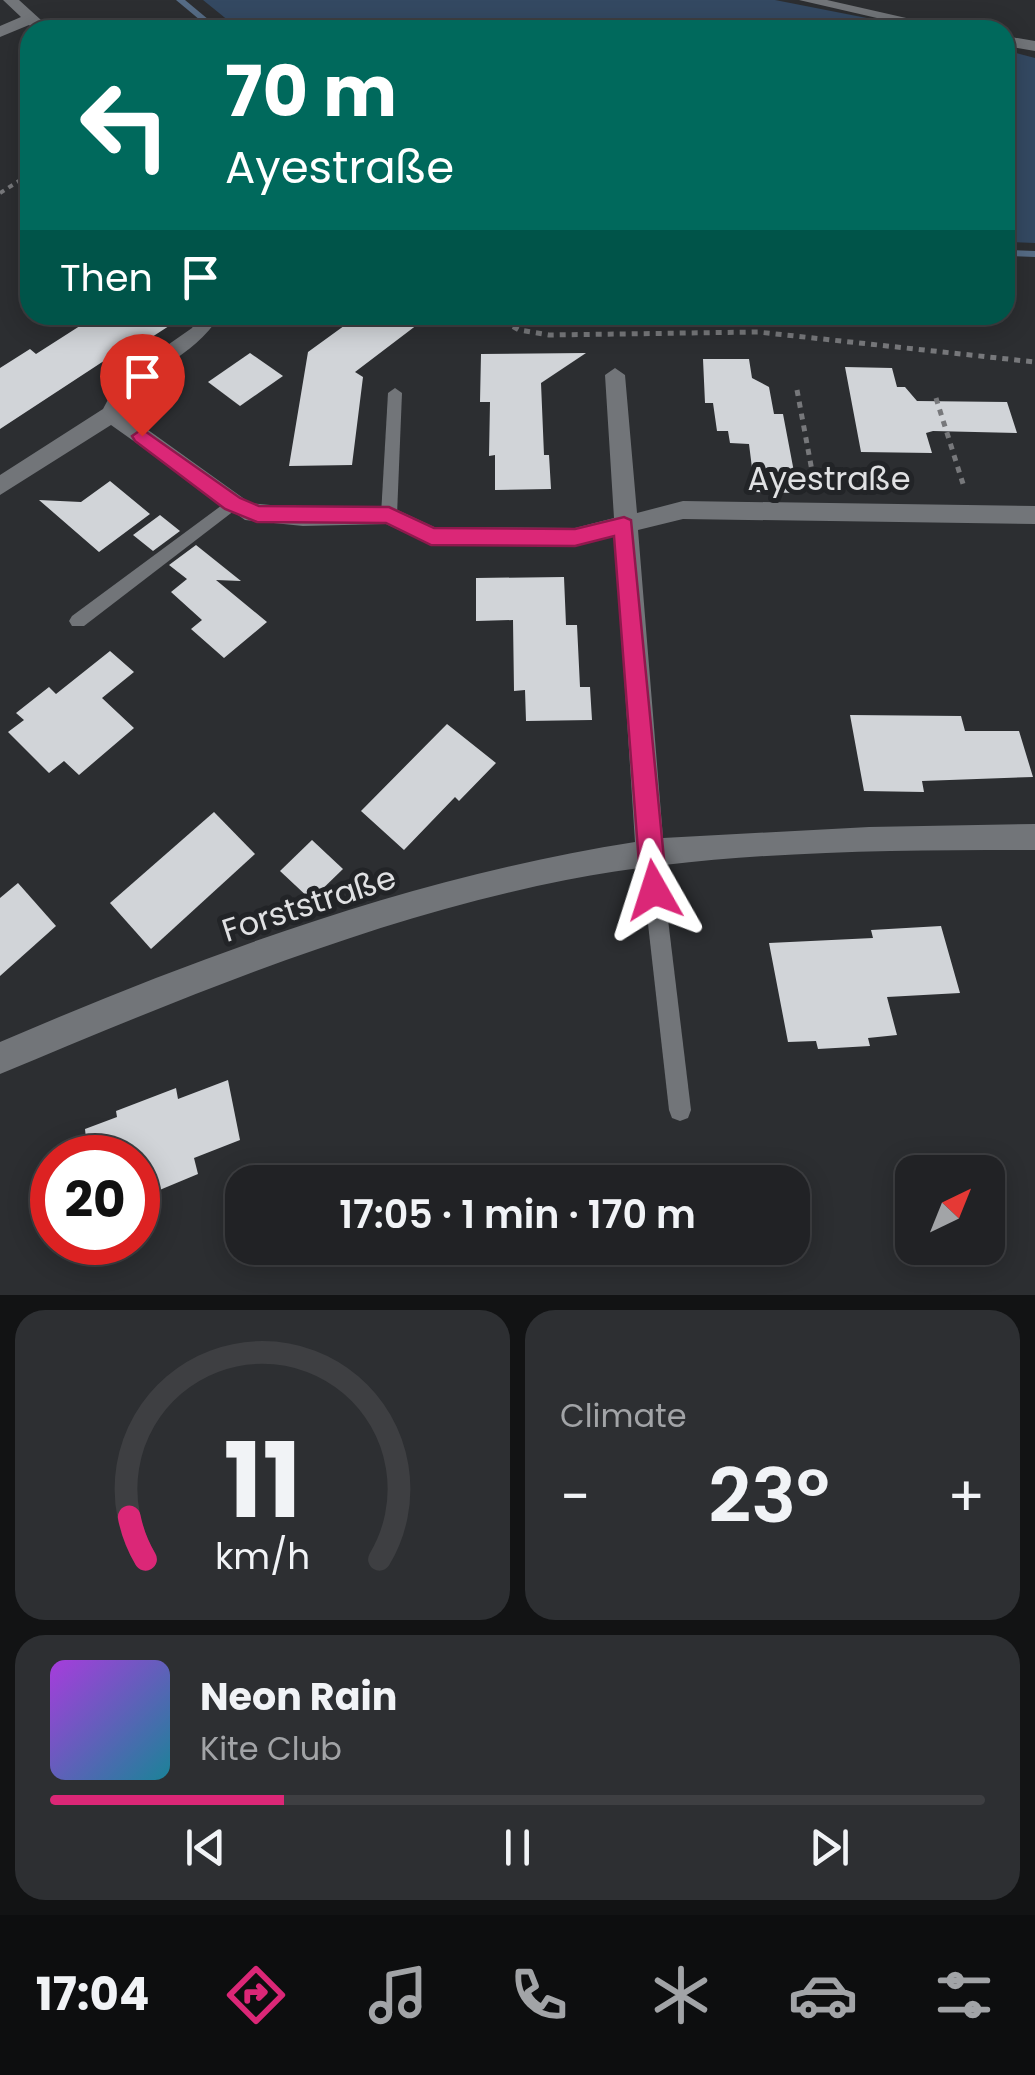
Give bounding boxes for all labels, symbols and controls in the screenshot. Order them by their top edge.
text: 70 m [225,42,397,141]
icon: left [60,60,190,190]
text: Ayestraße [225,136,454,199]
icon: arrive [173,250,228,305]
text: Then [60,251,153,304]
pin [100,334,185,437]
icon: arrive [115,349,170,404]
street label: Ayestraße [748,456,910,501]
position arrow [602,838,706,942]
street label: Forststraße [216,854,402,953]
speed limit sign: 20 [30,1135,160,1265]
north arrow [895,1155,1005,1265]
map controls [895,1155,1005,1265]
text: 17:05 · 1 min · 170 m [339,1188,696,1241]
text: Climate [560,1393,687,1438]
text: 11 [223,1408,302,1553]
text: 23° [708,1443,830,1548]
text: − [560,1458,590,1535]
text: + [947,1458,985,1535]
text: km/h [215,1531,310,1582]
text: Neon Rain [200,1670,397,1723]
text: Kite Club [200,1726,342,1771]
icon: previous [178,1820,233,1875]
icon: pause [490,1820,545,1875]
icon: next [802,1820,857,1875]
icon: directions [221,1960,291,2030]
icon: music [363,1960,433,2030]
icon: phone [504,1960,574,2030]
icon: climate [646,1960,716,2030]
icon: car [788,1960,858,2030]
icon: filters [929,1960,999,2030]
text: 17:04 [36,1963,149,2026]

